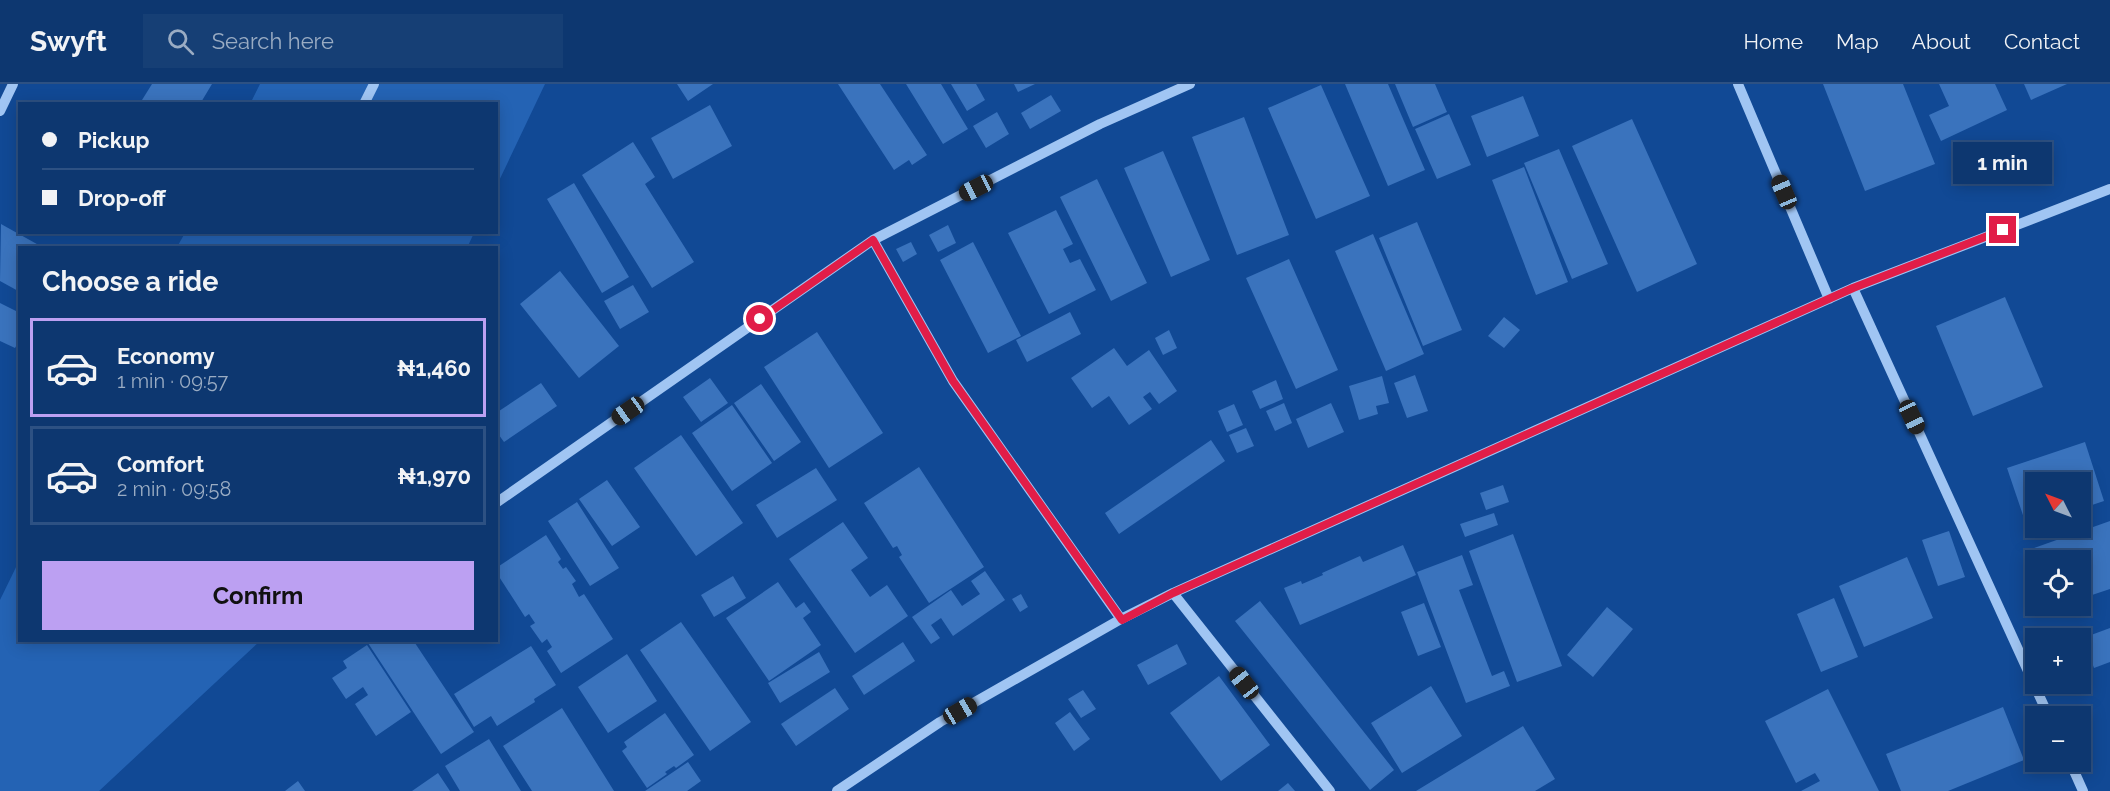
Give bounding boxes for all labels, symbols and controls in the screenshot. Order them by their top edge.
search box [143,14,563,68]
text: Swyft [30,25,107,58]
icon: search [164,25,197,58]
text: Search here [212,28,334,54]
text: Home [1744,29,1803,54]
text: Map [1836,29,1879,54]
text: About [1912,29,1971,54]
text: Contact [2004,29,2080,54]
text: Pickup [78,127,150,153]
callout: 1 min [1954,143,2052,185]
text: 1 min [1977,151,2028,175]
car [956,172,996,204]
car [1769,172,1799,212]
text: Drop-off [78,185,166,211]
route end [1989,216,2016,243]
text: Choose a ride [42,266,218,297]
route start [746,305,773,332]
icon: car [45,341,99,395]
text: Economy [117,343,215,369]
text: ₦1,460 [397,355,471,381]
text: 1 min · 09:57 [117,369,228,393]
car [608,393,648,429]
car [1896,397,1928,437]
icon: car [45,449,99,503]
text: Comfort [117,451,204,477]
text: ₦1,970 [397,463,471,489]
north arrow [2025,472,2091,538]
map controls [2025,472,2091,772]
text: 2 min · 09:58 [117,477,231,501]
button: locate [2025,550,2091,616]
button: Confirm [42,561,474,630]
button: + [2025,628,2091,694]
car [1226,663,1262,703]
car [940,694,980,728]
button: − [2025,706,2091,772]

